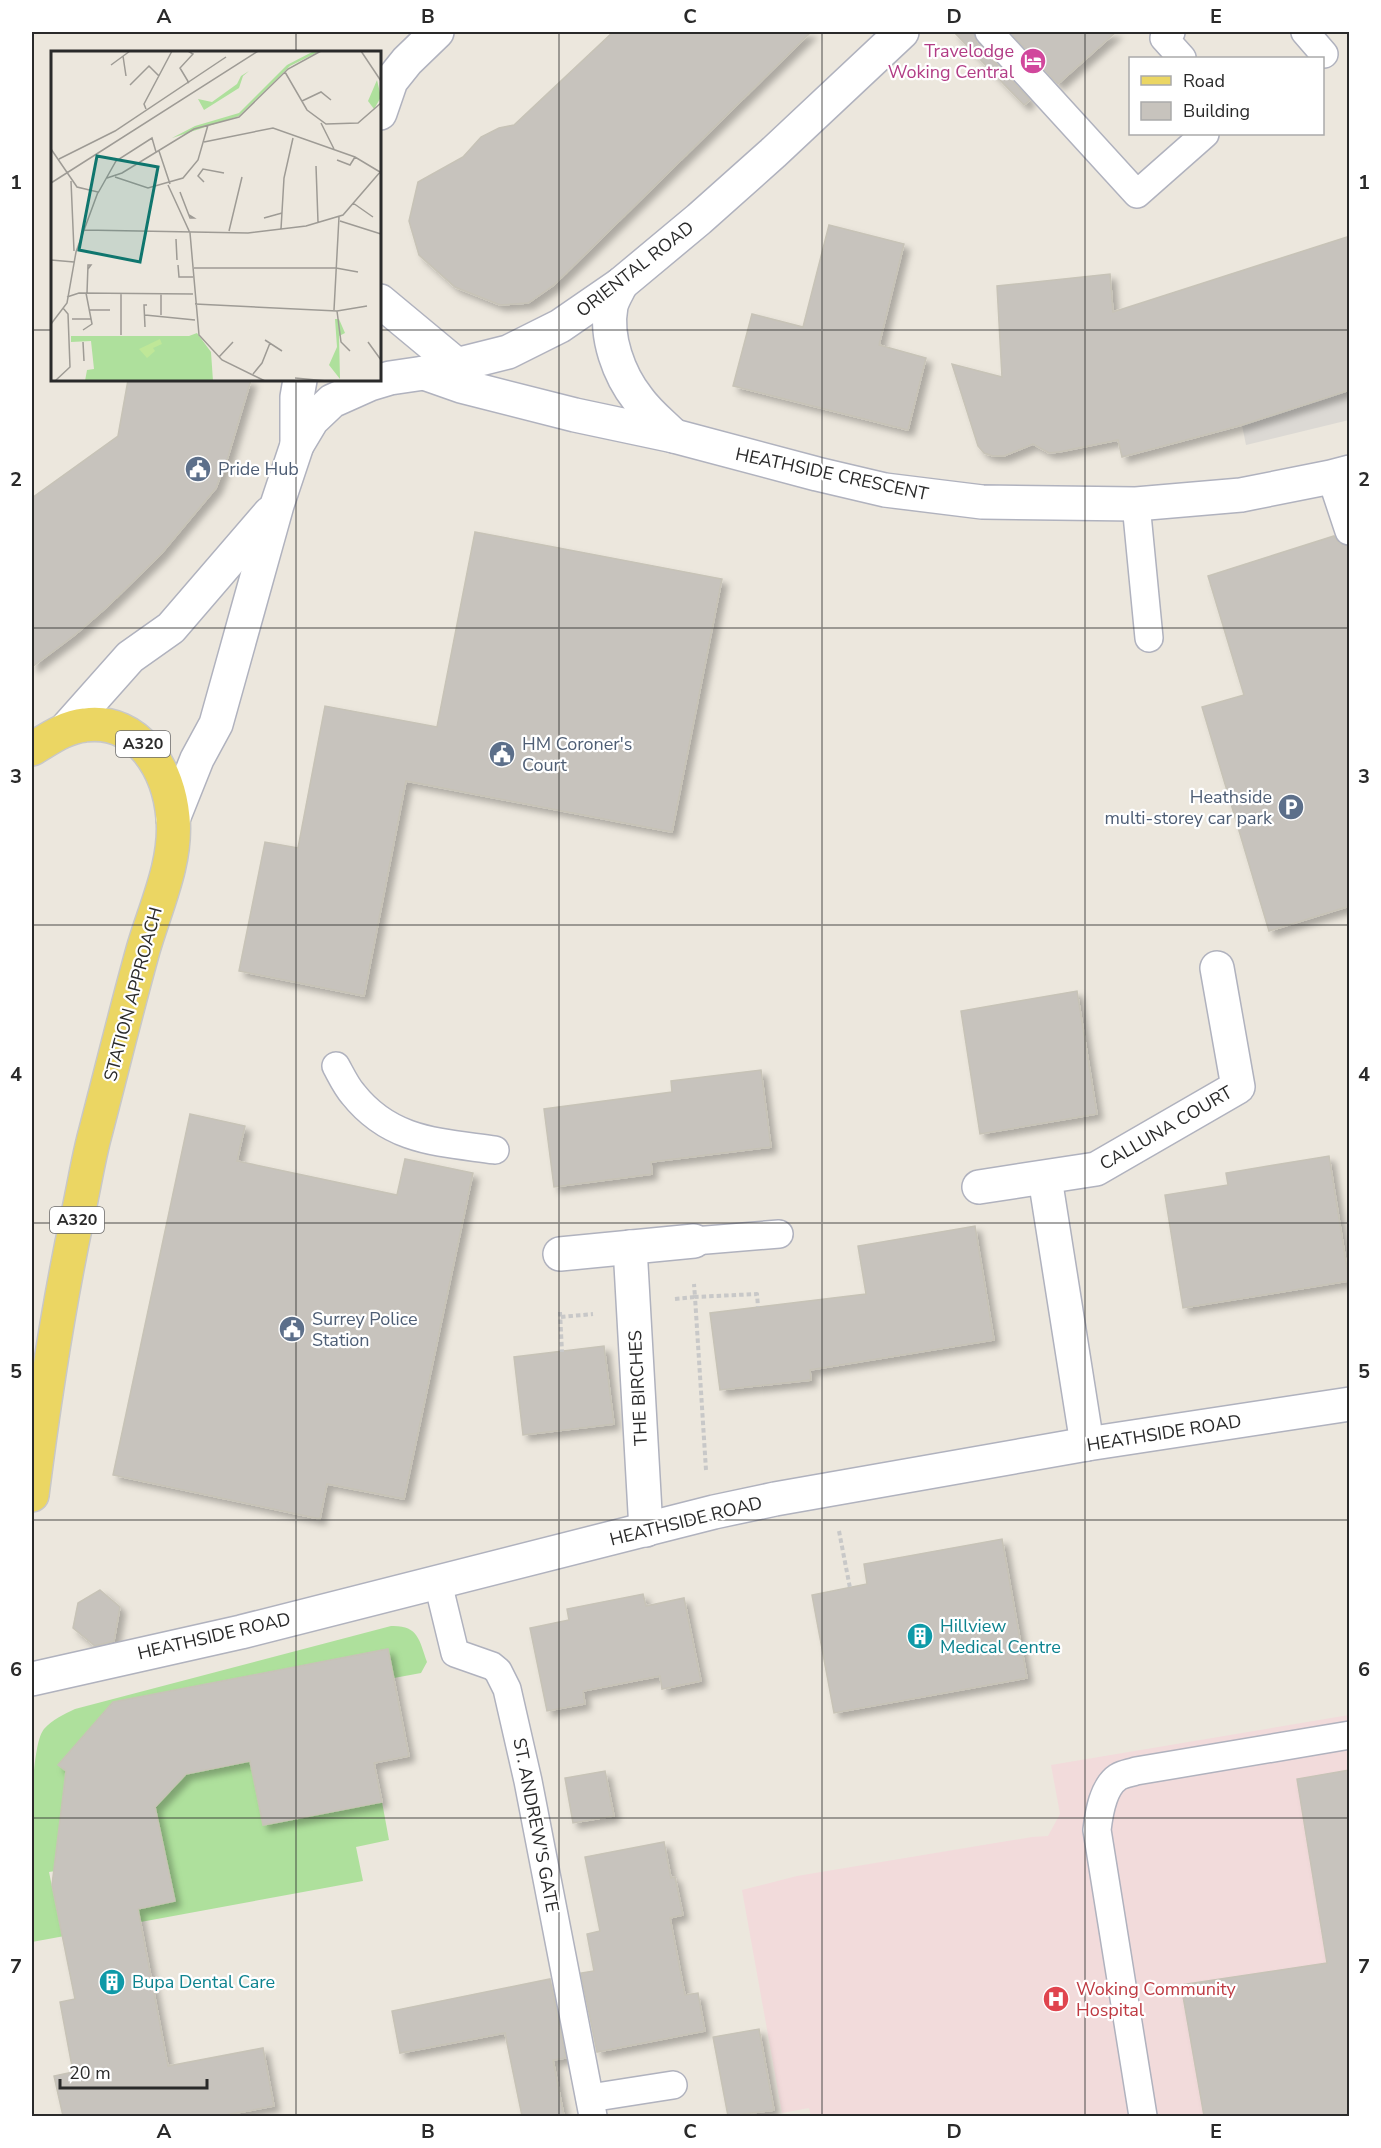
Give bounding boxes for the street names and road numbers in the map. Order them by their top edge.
street label: ORIENTAL ROAD [571,215,699,323]
street label: HEATHSIDE CRESCENT [733,442,931,506]
road number: A320 [116,731,170,757]
street label: STATION APPROACH [98,904,168,1084]
street label: CALLUNA COURT [1095,1080,1237,1176]
road number: A320 [50,1207,104,1233]
street label: THE BIRCHES [623,1330,653,1446]
street label: HEATHSIDE ROAD [1085,1409,1243,1457]
street label: HEATHSIDE ROAD [607,1490,765,1552]
street label: HEATHSIDE ROAD [135,1607,293,1665]
street label: ST. ANDREW'S GATE [507,1736,565,1914]

